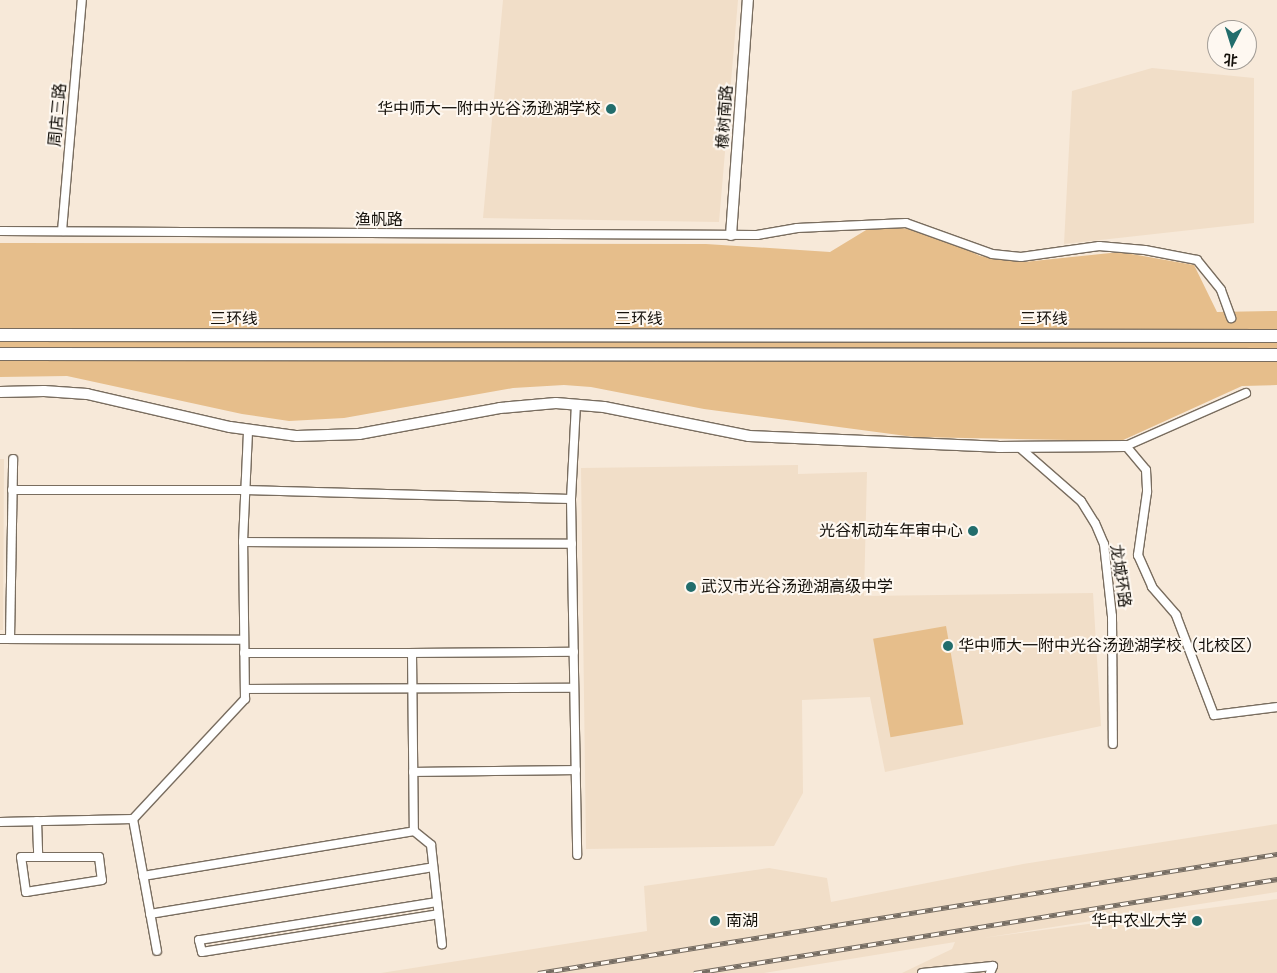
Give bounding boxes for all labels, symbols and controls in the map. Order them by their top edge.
north arrow [1207,20,1257,70]
text: 北 [1223,50,1238,69]
street label: 周店三路 [46,82,70,148]
street label: 橡树南路 [713,84,737,150]
place label: 华中师大一附中光谷汤逊湖学校 [377,99,601,119]
marker: 华中师大一附中光谷汤逊湖学校 [605,103,617,115]
street label: 渔帆路 [355,210,403,230]
street label: 三环线 [210,309,258,329]
street label: 三环线 [615,309,663,329]
street label: 三环线 [1020,309,1068,329]
place label: 光谷机动车年审中心 [819,521,963,541]
marker: 光谷机动车年审中心 [967,525,979,537]
street label: 龙城环路 [1106,543,1134,609]
place label: 武汉市光谷汤逊湖高级中学 [701,577,893,597]
marker: 武汉市光谷汤逊湖高级中学 [685,581,697,593]
place label: 华中师大一附中光谷汤逊湖学校（北校区） [958,636,1262,656]
marker: 华中师大一附中光谷汤逊湖学校（北校区） [942,640,954,652]
place label: 南湖 [726,911,758,931]
place label: 华中农业大学 [1091,911,1187,931]
marker: 南湖 [708,914,722,928]
marker: 华中农业大学 [1191,915,1203,927]

